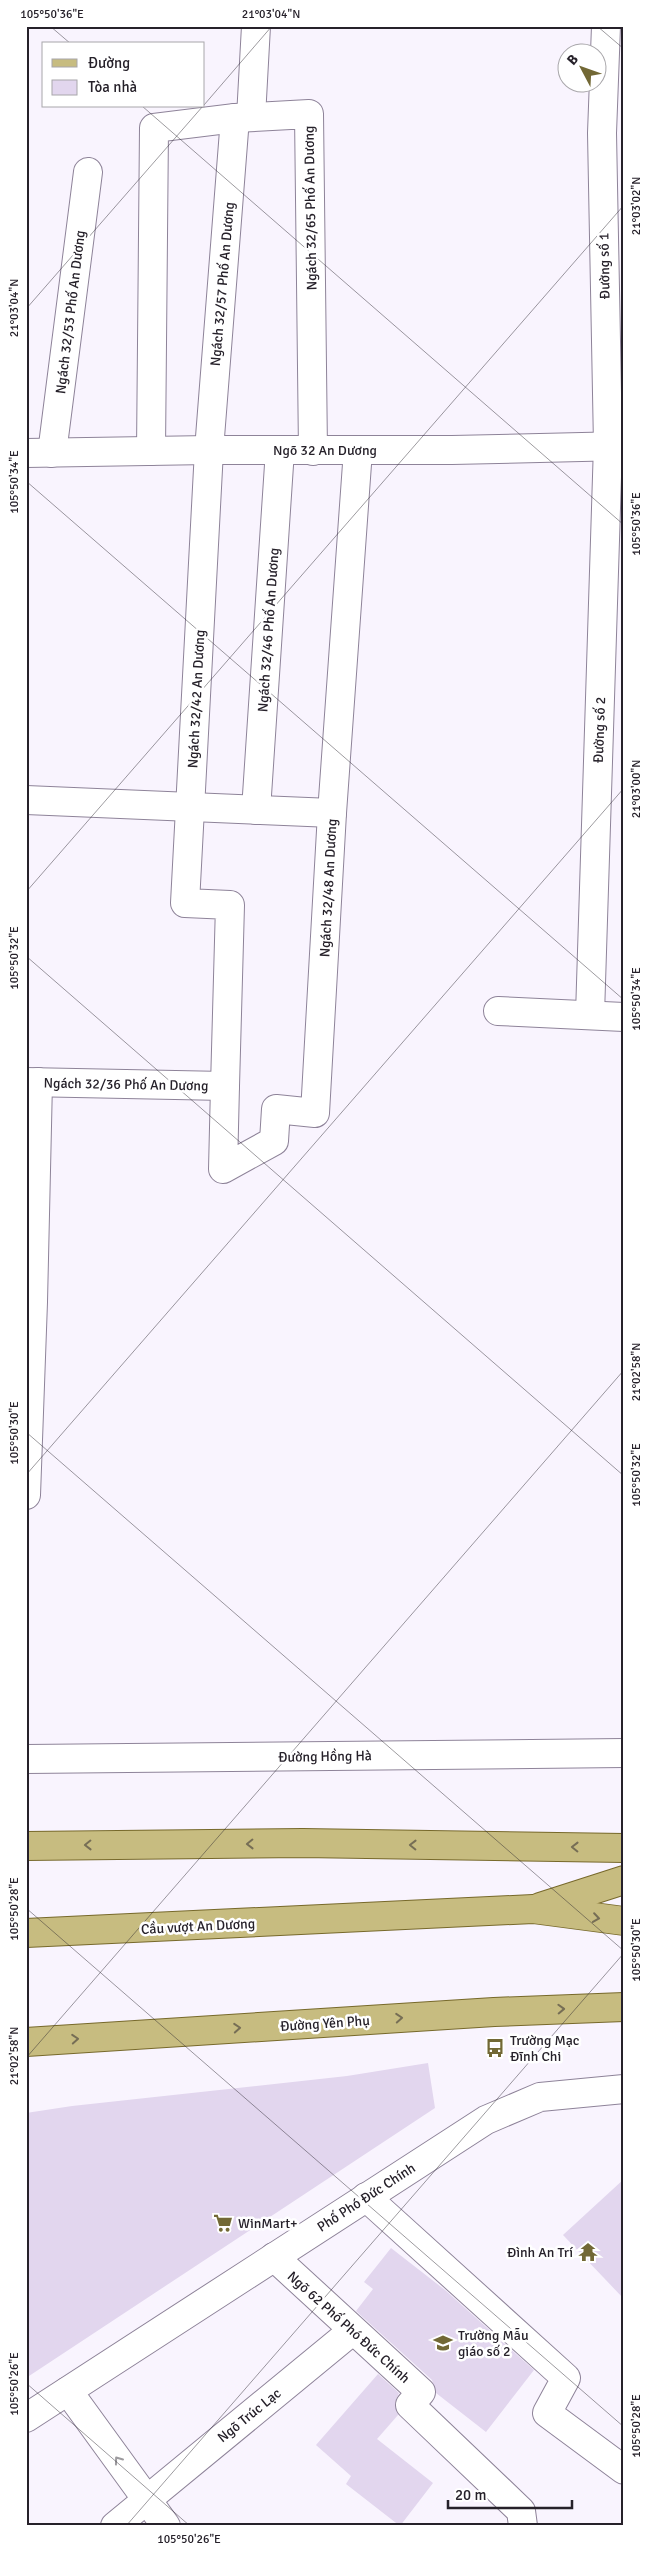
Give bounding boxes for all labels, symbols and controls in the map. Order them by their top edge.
text: 105°50'36"E [20,7,84,22]
text: 21°03'04"N [242,7,300,22]
legend [42,42,205,108]
north arrow [558,42,608,92]
text: B [563,51,582,69]
text: Đường [88,54,130,72]
text: Tòa nhà [88,78,137,96]
street label: Ngách 32/65 Phố An Dương [301,125,320,291]
text: 21°03'02"N [629,177,644,235]
street label: Ngách 32/57 Phố An Dương [207,201,238,367]
street label: Ngách 32/53 Phố An Dương [52,229,89,395]
street label: Đường số 1 [595,233,614,299]
text: 21°03'04"N [7,279,22,337]
street label: Ngõ 32 An Dương [273,442,377,459]
text: 105°50'34"E [7,450,22,514]
text: 105°50'36"E [629,492,644,556]
street label: Ngách 32/46 Phố An Dương [254,547,283,713]
street label: Ngách 32/42 An Dương [184,629,209,769]
street label: Đường số 2 [590,697,609,764]
text: 21°03'00"N [629,760,644,818]
street label: Ngách 32/48 An Dương [316,818,341,958]
text: 105°50'32"E [7,926,22,990]
text: 105°50'34"E [629,967,644,1031]
street label: Ngách 32/36 Phố An Dương [43,1075,209,1094]
text: 21°02'58"N [629,1343,644,1401]
text: 105°50'30"E [7,1401,22,1465]
text: 105°50'32"E [629,1443,644,1507]
street label: Đường Hồng Hà [278,1747,372,1766]
one-way arrow [246,1839,254,1849]
one-way arrow [408,1839,416,1850]
one-way arrow [83,1840,91,1850]
one-way arrow [571,1842,578,1852]
text: 105°50'28"E [7,1877,22,1941]
one-way arrow [591,1912,600,1922]
street label: Cầu vượt An Dương [141,1915,256,1938]
text: 105°50'30"E [629,1918,644,1982]
one-way arrow [558,2004,566,2014]
street label: Đường Yên Phụ [280,2012,370,2035]
one-way arrow [395,2012,403,2023]
one-way arrow [233,2023,241,2034]
text: 21°02'58"N [7,2027,22,2085]
place label: Trường Mạc Đĩnh Chi [510,2032,580,2065]
one-way arrow [71,2033,79,2044]
bus stop icon: Trường Mạc Đĩnh Chi [484,2037,506,2059]
street label: Phố Phó Đức Chính [314,2159,419,2235]
supermarket icon: WinMart+ [212,2212,234,2234]
place label: WinMart+ [238,2215,298,2232]
temple icon: Đình An Trí [577,2241,599,2263]
place label: Đình An Trí [507,2244,573,2261]
street label: Ngõ 62 Phố Phó Đức Chính [284,2268,413,2387]
place label: Trường Mẫu giáo số 2 [458,2327,529,2360]
school or university icon: Trường Mẫu giáo số 2 [432,2332,454,2354]
text: 105°50'26"E [7,2352,22,2416]
street label: Ngõ Trúc Lạc [214,2384,285,2446]
text: 105°50'28"E [629,2394,644,2458]
one-way arrow [115,2456,124,2466]
scale bar [448,2477,571,2509]
text: 20 m [455,2486,486,2504]
text: 105°50'26"E [157,2532,221,2547]

